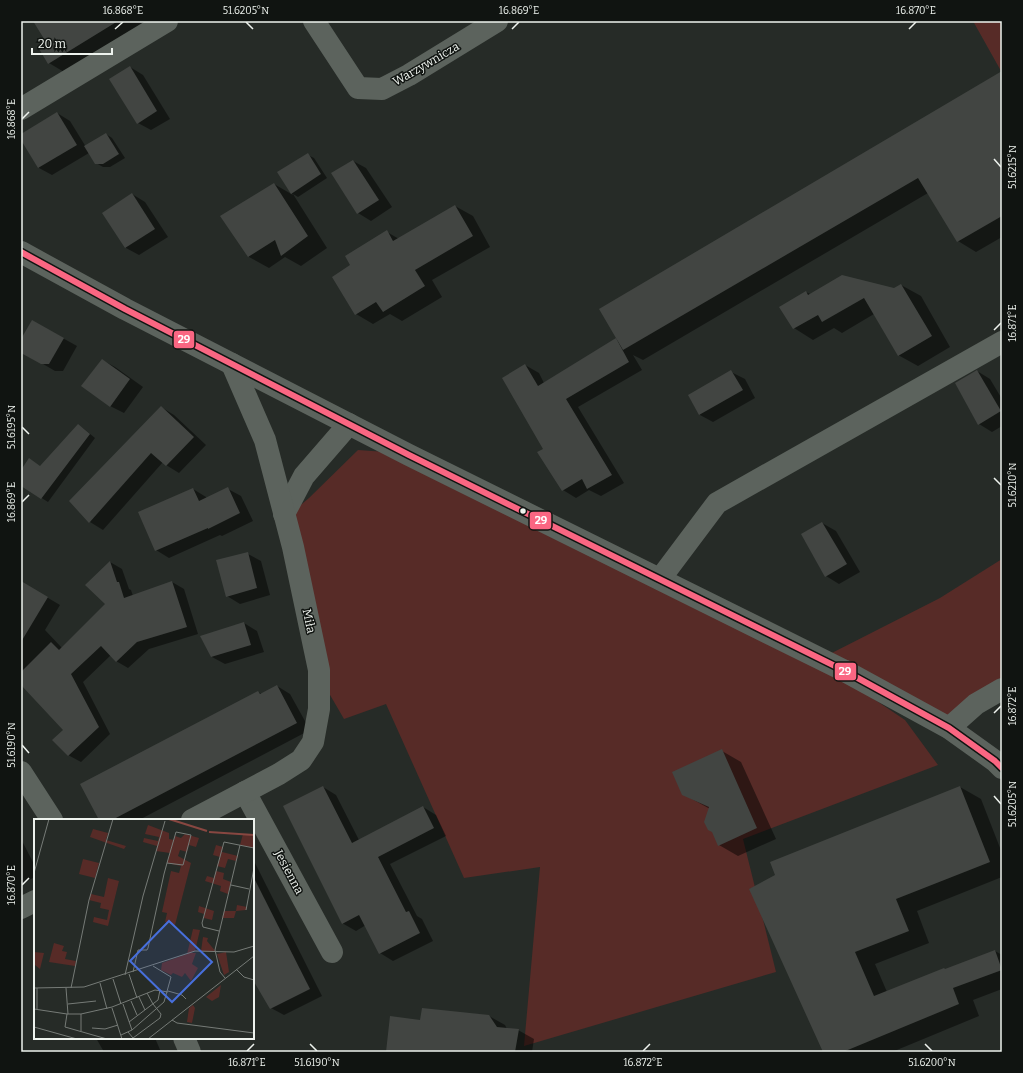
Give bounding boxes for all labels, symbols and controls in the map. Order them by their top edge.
text: 16.868°E [103,5,143,17]
text: 51.6205°N [223,5,269,17]
text: 16.869°E [499,5,539,17]
text: 16.870°E [896,5,936,17]
scale bar [32,30,112,56]
text: 20 m [38,37,67,51]
street label: Warzywnicza [390,39,462,89]
text: 16.868°E [6,99,18,139]
text: 51.6215°N [1007,145,1019,189]
text: 16.871°E [1007,304,1019,342]
line badge: 29 [173,330,195,349]
text: 29 [178,333,191,346]
text: 51.6195°N [6,405,18,449]
text: 51.6210°N [1007,462,1019,508]
text: 16.869°E [6,482,18,522]
unlabelled marker [518,506,528,516]
line badge: 29 [529,511,552,530]
text: 29 [535,514,548,527]
street label: Miła [300,607,319,635]
line badge: 29 [834,662,857,681]
text: 29 [839,665,852,678]
text: 16.872°E [1007,686,1019,726]
text: 51.6190°N [6,722,18,768]
text: 51.6205°N [1007,781,1019,827]
inset map [34,819,254,1039]
street label: Jesienna [271,847,307,897]
text: 16.870°E [6,865,18,905]
text: 16.871°E [228,1057,266,1069]
text: 51.6190°N [294,1057,340,1069]
text: 16.872°E [623,1057,663,1069]
text: 51.6200°N [908,1057,956,1069]

